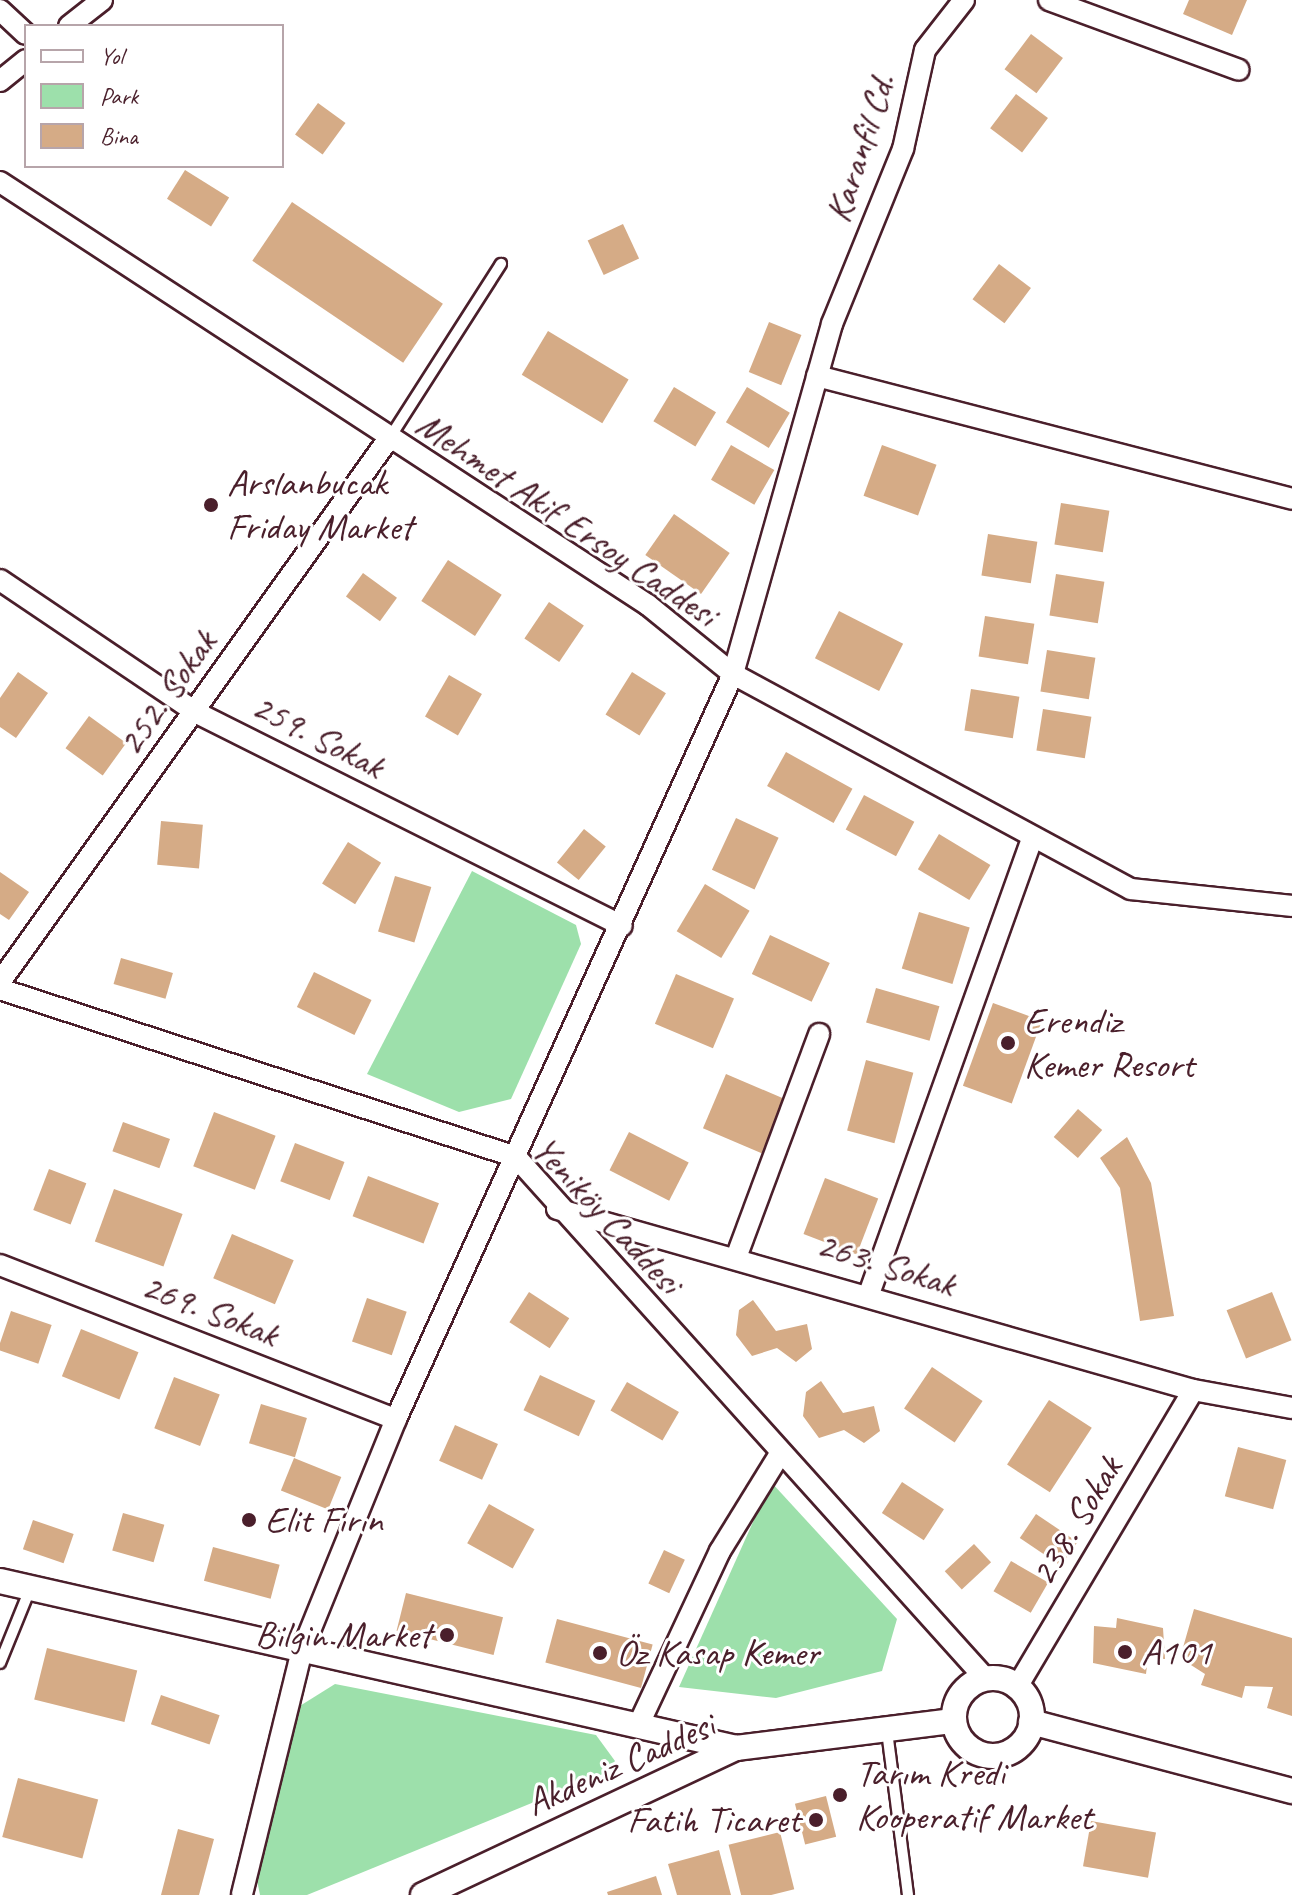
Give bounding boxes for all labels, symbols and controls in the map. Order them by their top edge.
legend [24,24,284,168]
text: Yol [100,41,123,71]
street label: Karanfil Cd. [815,68,905,228]
text: Park [100,81,138,111]
text: Bina [100,121,138,151]
street label: Mehmet Akif Ersoy Caddesi [407,401,727,637]
place label: Arslanbucak Friday Market [227,460,414,550]
marker: Arslanbucak Friday Market [202,496,220,514]
street label: 252. Sokak [107,622,227,764]
street label: 259. Sokak [244,683,392,789]
place label: Erendiz Kemer Resort [1024,998,1195,1088]
marker: Erendiz Kemer Resort [999,1034,1017,1052]
street label: Yeniköy Caddesi [522,1126,692,1304]
street label: 263. Sokak [811,1221,961,1307]
street label: 269. Sokak [135,1263,285,1357]
street label: 238. Sokak [1020,1448,1132,1594]
place label: Elit Fırın [265,1497,383,1543]
marker: Elit Fırın [240,1511,258,1529]
place label: Bilgin Market [254,1612,431,1658]
marker: Bilgin Market [438,1626,456,1644]
place label: A101 [1141,1629,1211,1675]
place label: Öz Kasap Kemer [616,1630,819,1676]
marker: A101 [1116,1643,1134,1661]
marker: Öz Kasap Kemer [591,1644,609,1662]
street label: Akdeniz Caddesi [518,1702,722,1826]
place label: Tarım Kredi Kooperatif Market [856,1750,1093,1840]
marker: Tarım Kredi Kooperatif Market [831,1786,849,1804]
place label: Fatih Ticaret [629,1797,800,1843]
marker: Fatih Ticaret [807,1811,825,1829]

